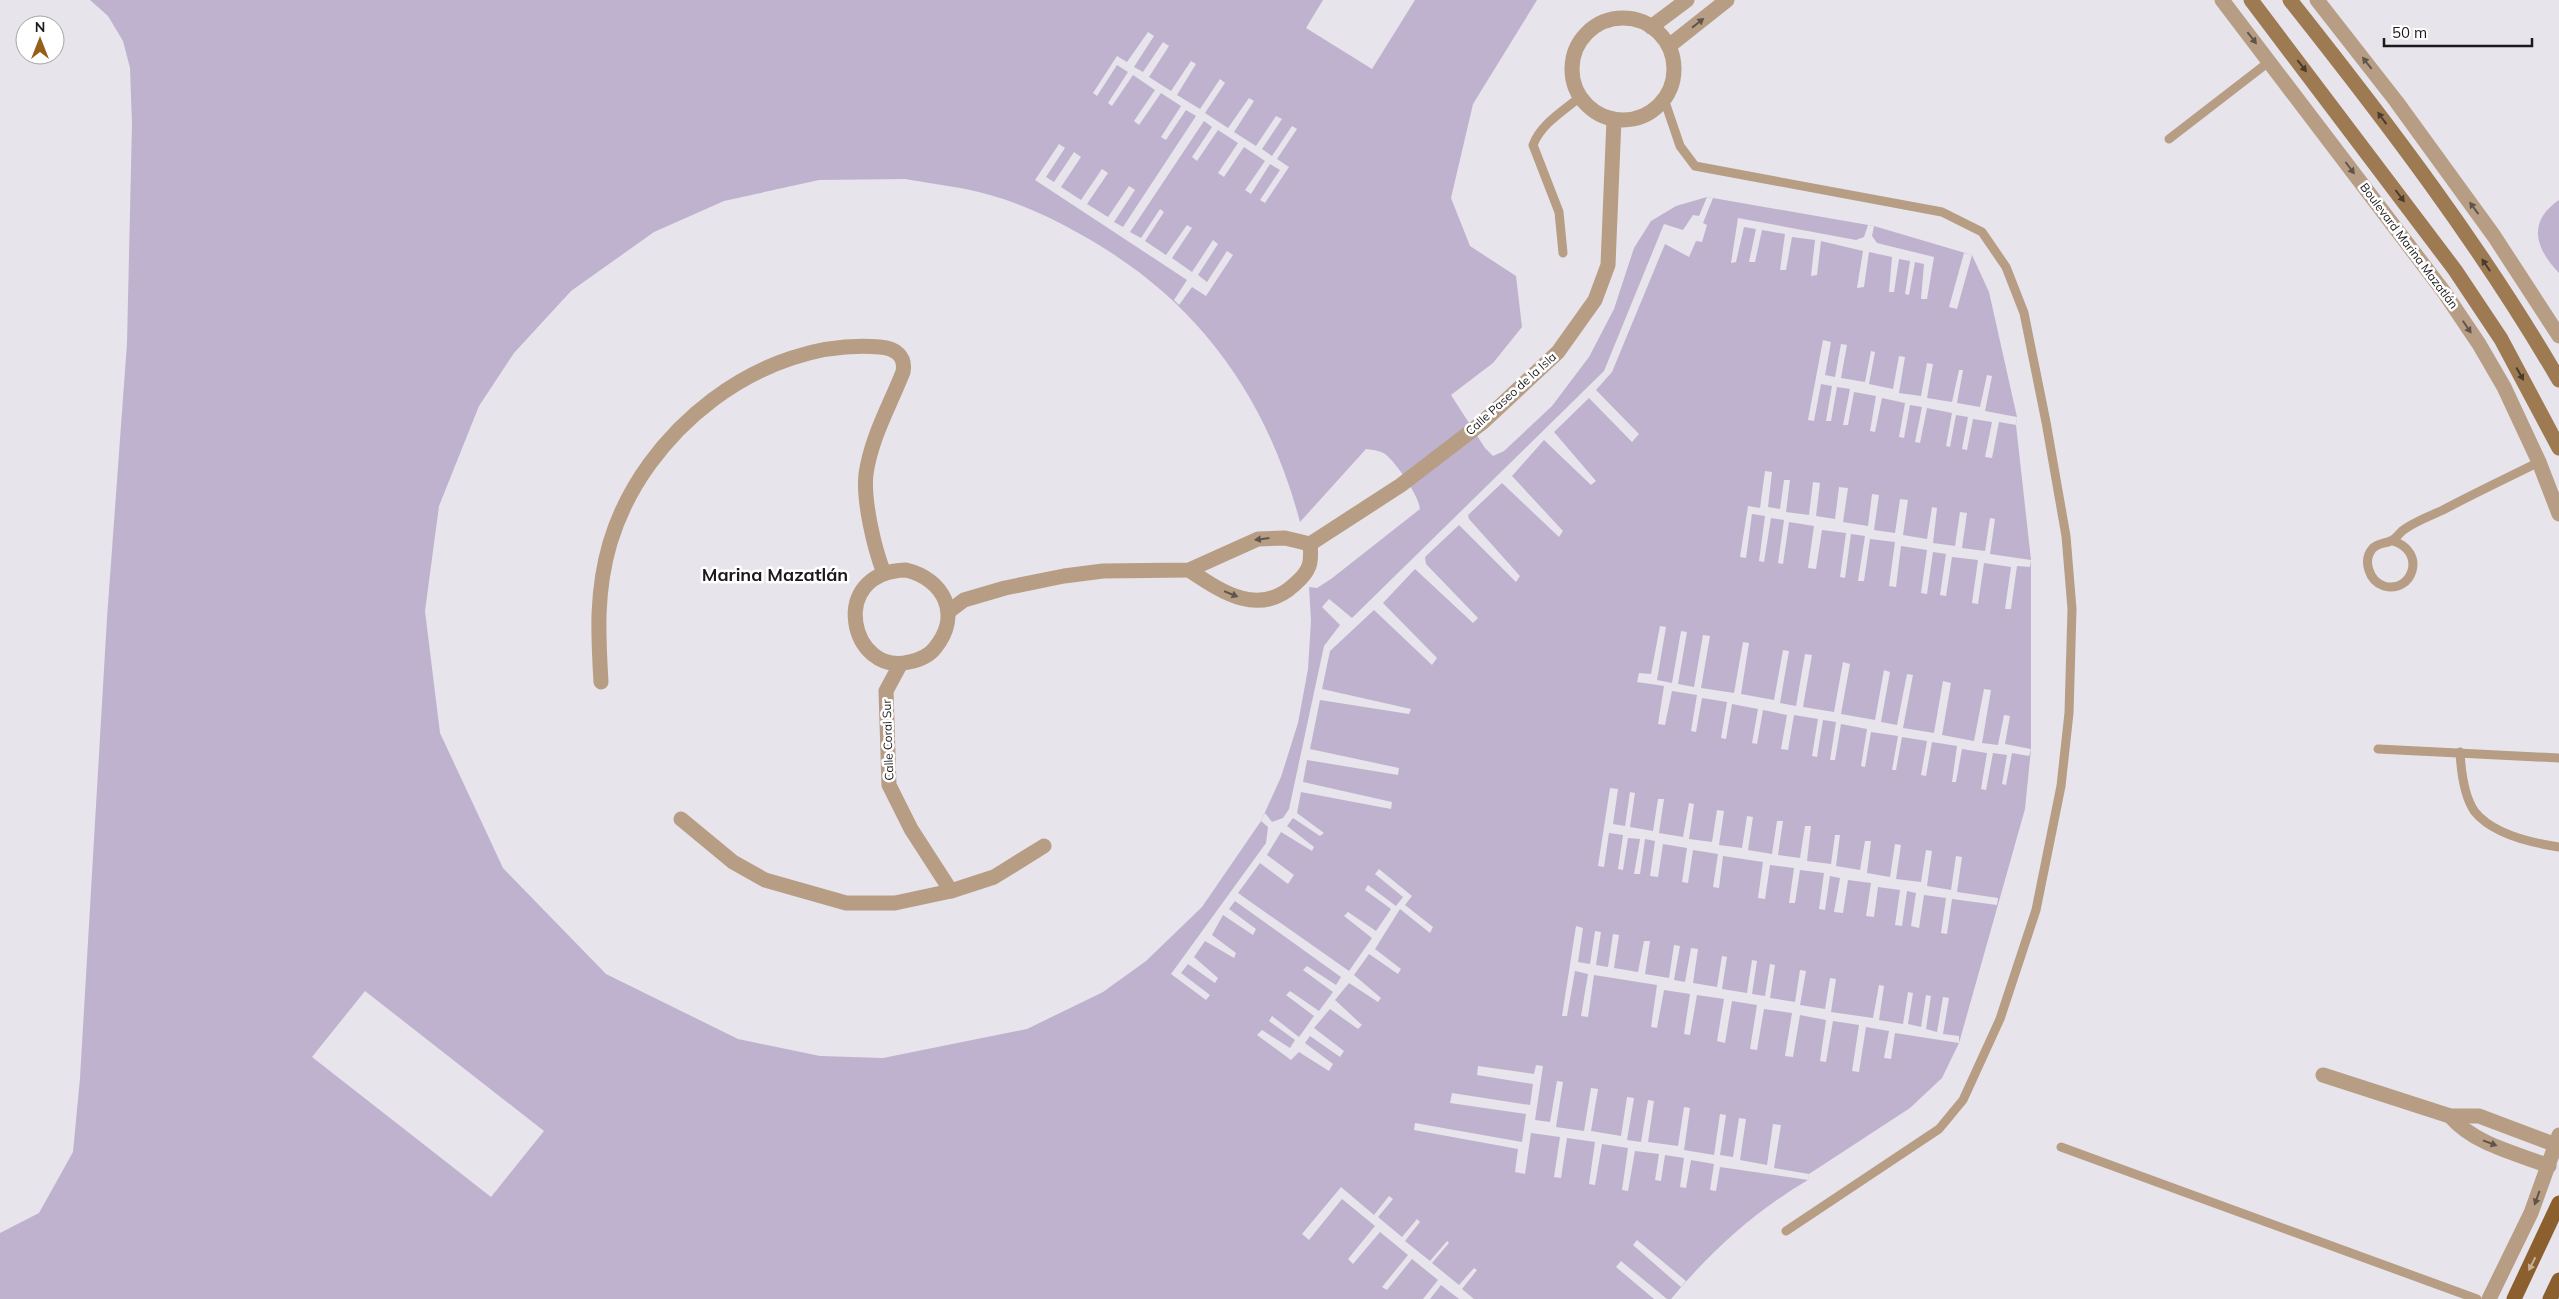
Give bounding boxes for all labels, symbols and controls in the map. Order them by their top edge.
north arrow [15,15,65,65]
scale bar [2384,15,2532,47]
text: N [35,18,45,36]
one-way arrow [1691,18,1705,28]
text: 50 m [2392,23,2427,42]
one-way arrow [2247,31,2258,44]
one-way arrow [2361,57,2372,70]
one-way arrow [2297,59,2307,73]
one-way arrow [2377,112,2387,125]
one-way arrow [2345,161,2356,174]
street label: Boulevard Marina Mazatlán [2357,180,2462,312]
one-way arrow [2395,189,2405,203]
one-way arrow [2468,202,2479,215]
one-way arrow [2481,258,2491,272]
one-way arrow [2462,320,2472,334]
street label: Calle Paseo de la Isla [1462,349,1559,438]
one-way arrow [2516,366,2524,381]
one-way arrow [1254,535,1270,543]
district label: Marina Mazatlán [702,563,848,586]
one-way arrow [1224,591,1238,599]
street label: Calle Coral Sur [879,698,896,781]
one-way arrow [2483,1139,2498,1147]
one-way arrow [2533,1190,2540,1205]
one-way arrow [2528,1257,2536,1271]

